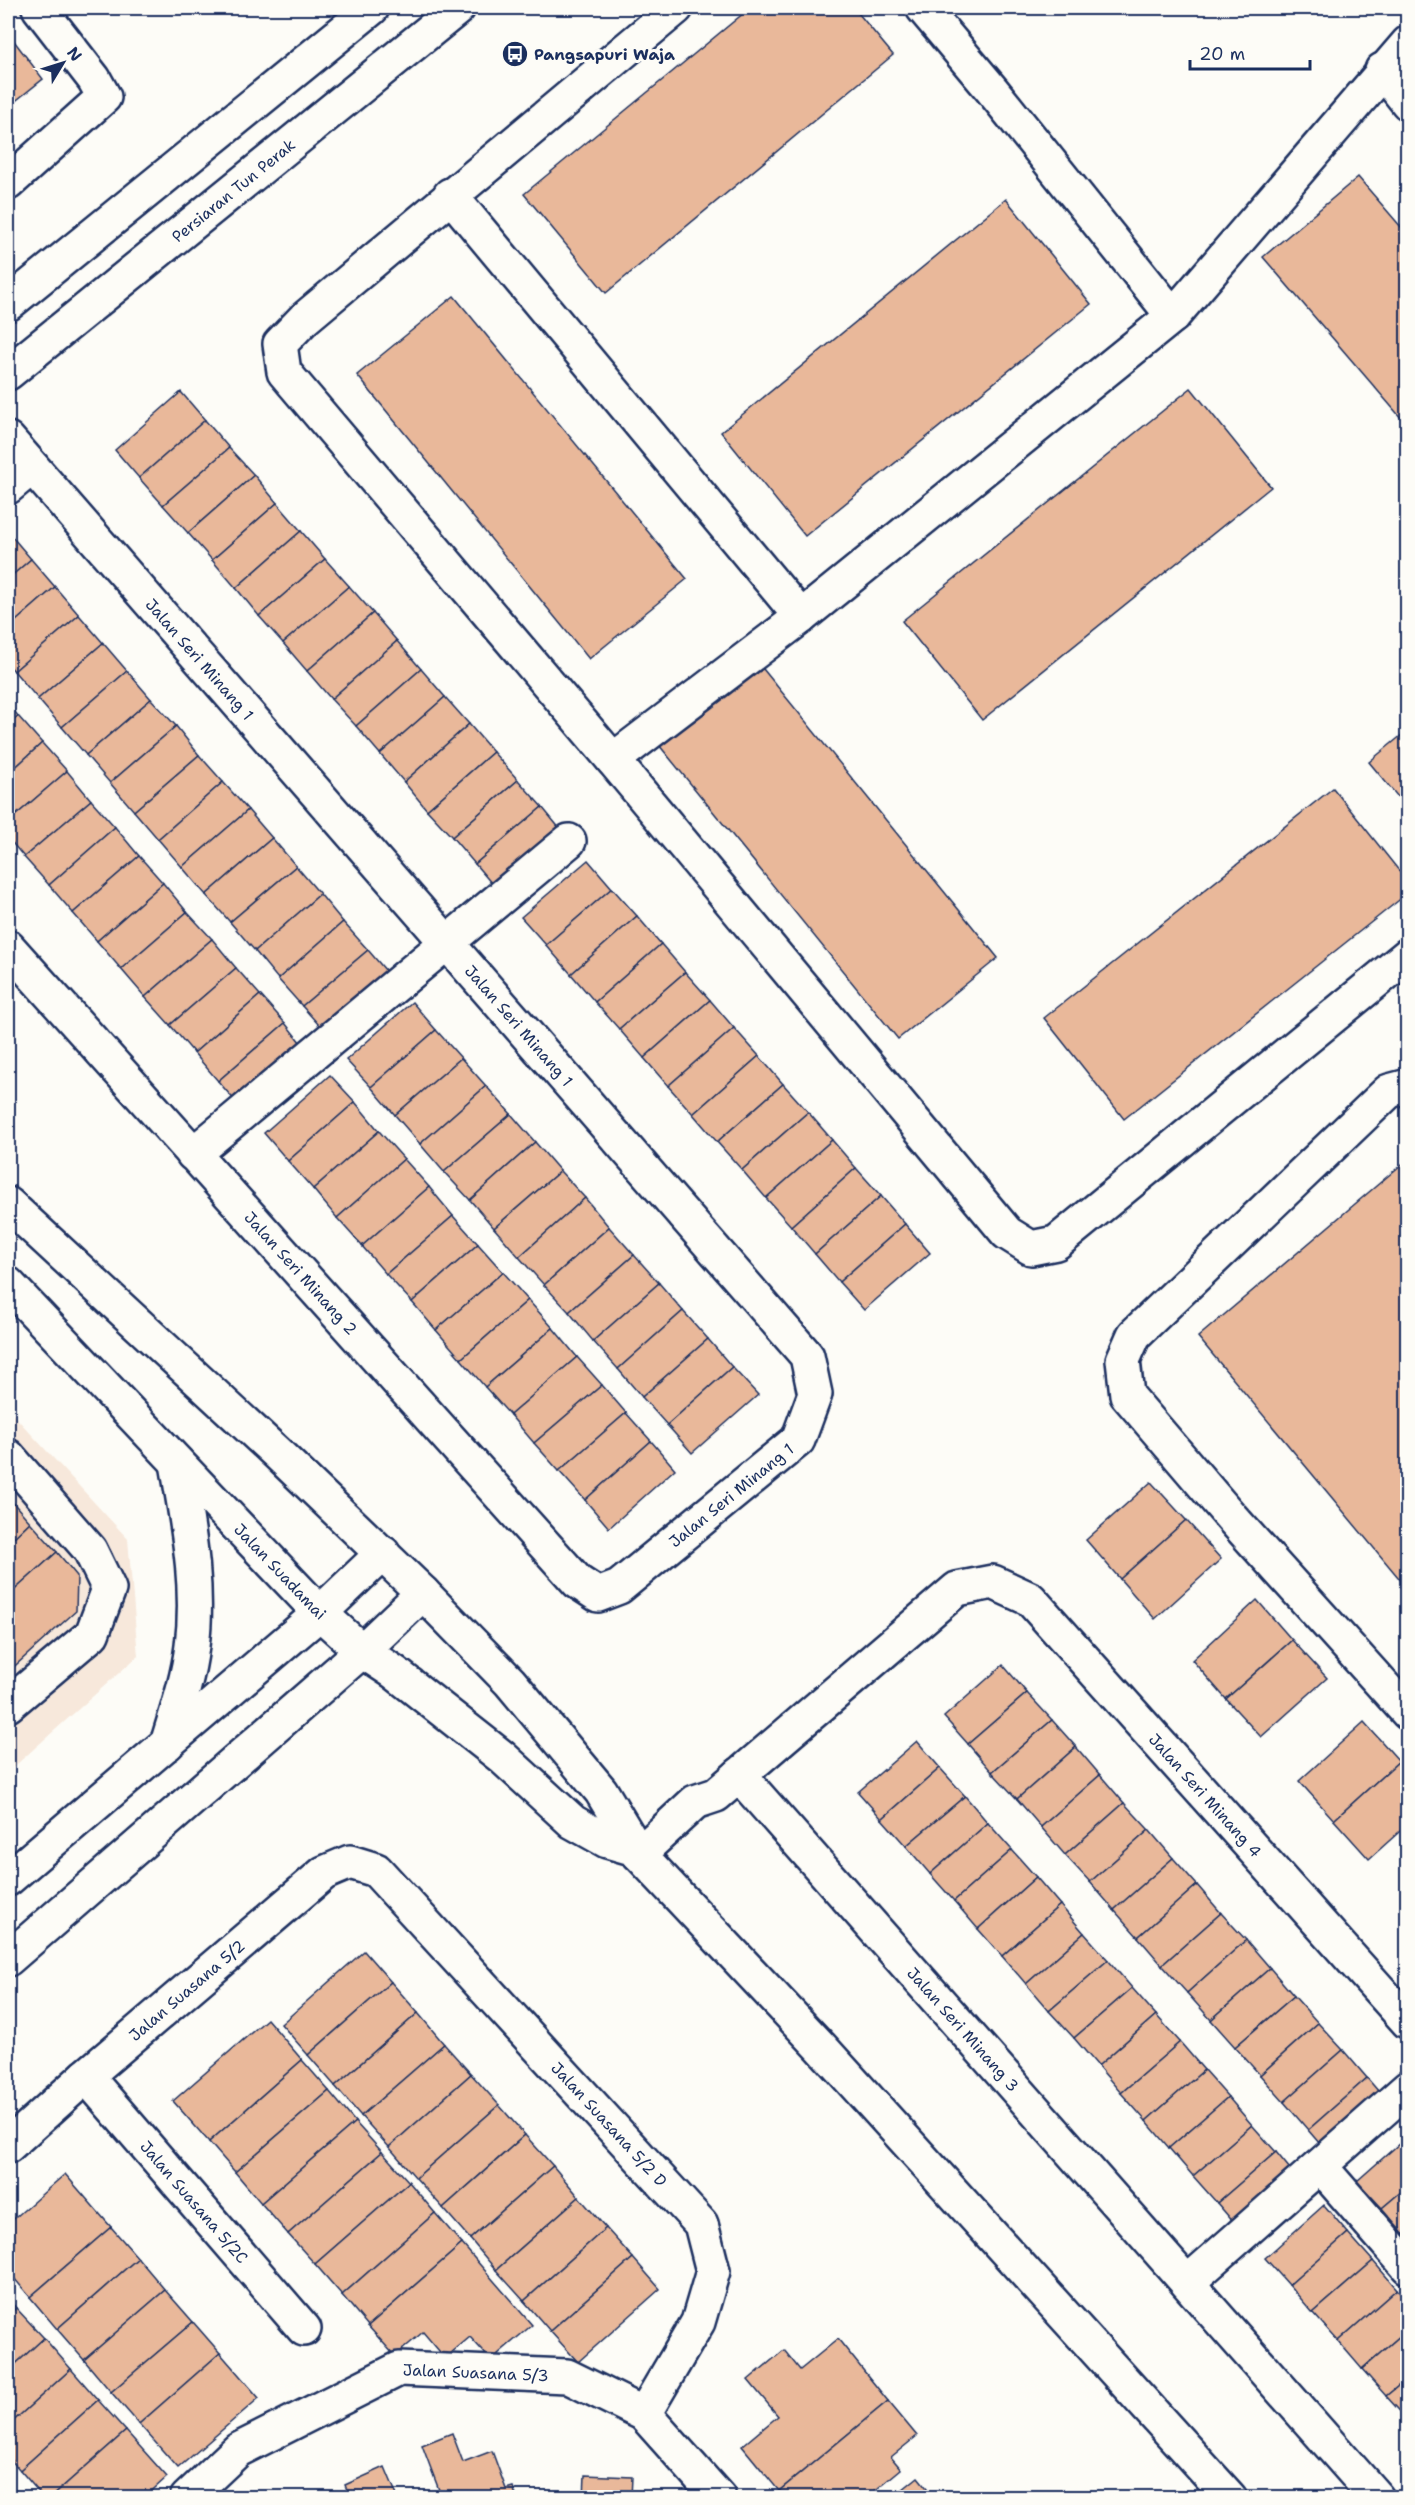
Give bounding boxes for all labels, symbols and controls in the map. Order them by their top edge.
north arrow [33,33,93,93]
scale bar [1190,33,1310,71]
bus stop icon: Pangsapuri Waja [500,39,530,69]
text: 20 m [1199,42,1245,66]
text: N [62,43,87,66]
place label: Pangsapuri Waja [534,44,675,65]
street label: Persiaran Tun Perak [167,134,300,247]
street label: Jalan Seri Minang 1 [141,594,258,725]
street label: Jalan Seri Minang 1 [460,961,577,1091]
street label: Jalan Seri Minang 2 [240,1207,362,1340]
street label: Jalan Seri Minang 1 [665,1439,798,1552]
street label: Jalan Suadamai [229,1519,331,1625]
street label: Jalan Seri Minang 4 [1144,1729,1266,1862]
street label: Jalan Suasana 5/2 [125,1935,249,2046]
street label: Jalan Seri Minang 3 [902,1963,1024,2096]
street label: Jalan Suasana 5/2 D [546,2058,671,2191]
street label: Jalan Suasana 5/2C [135,2136,253,2268]
street label: Jalan Suasana 5/3 [402,2359,549,2386]

